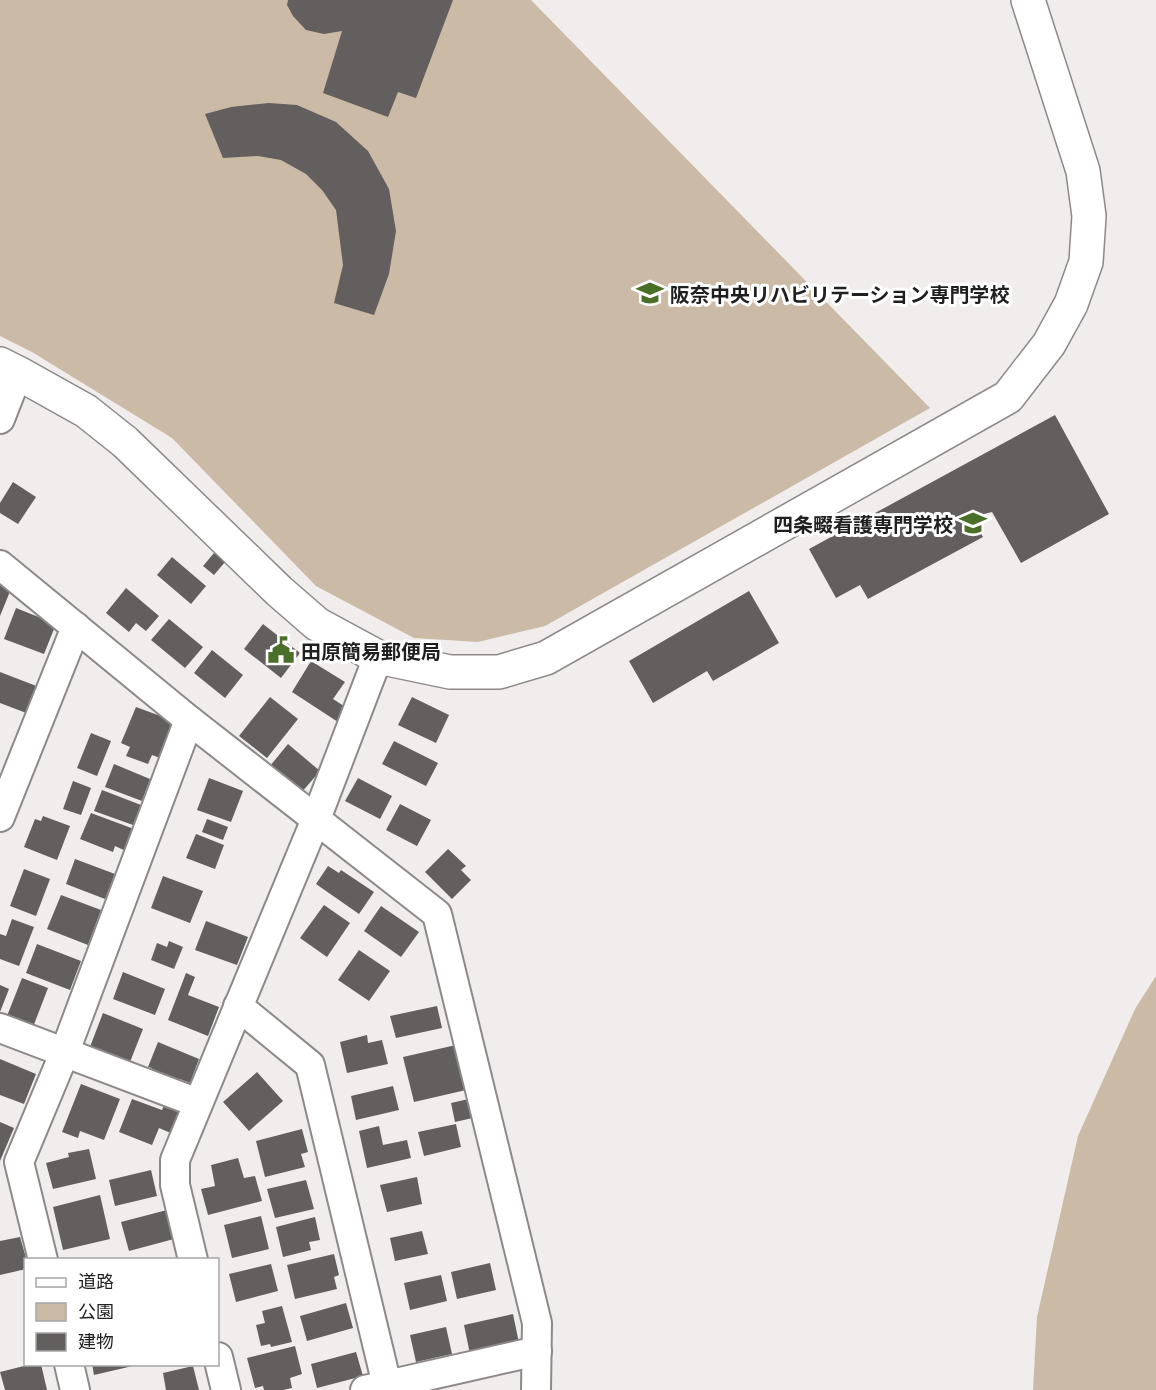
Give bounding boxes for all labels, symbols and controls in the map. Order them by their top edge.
school or university icon: 阪奈中央リハビリテーション専門学校 [635,278,665,308]
place label: 阪奈中央リハビリテーション専門学校 [670,279,1010,308]
school or university icon: 四条畷看護専門学校 [958,508,988,538]
place label: 四条畷看護専門学校 [773,509,953,538]
public building icon: 田原簡易郵便局 [266,635,296,665]
place label: 田原簡易郵便局 [301,636,441,665]
legend [24,1258,219,1366]
text: 道路 [78,1267,114,1293]
text: 公園 [78,1297,114,1323]
text: 建物 [78,1327,114,1353]

